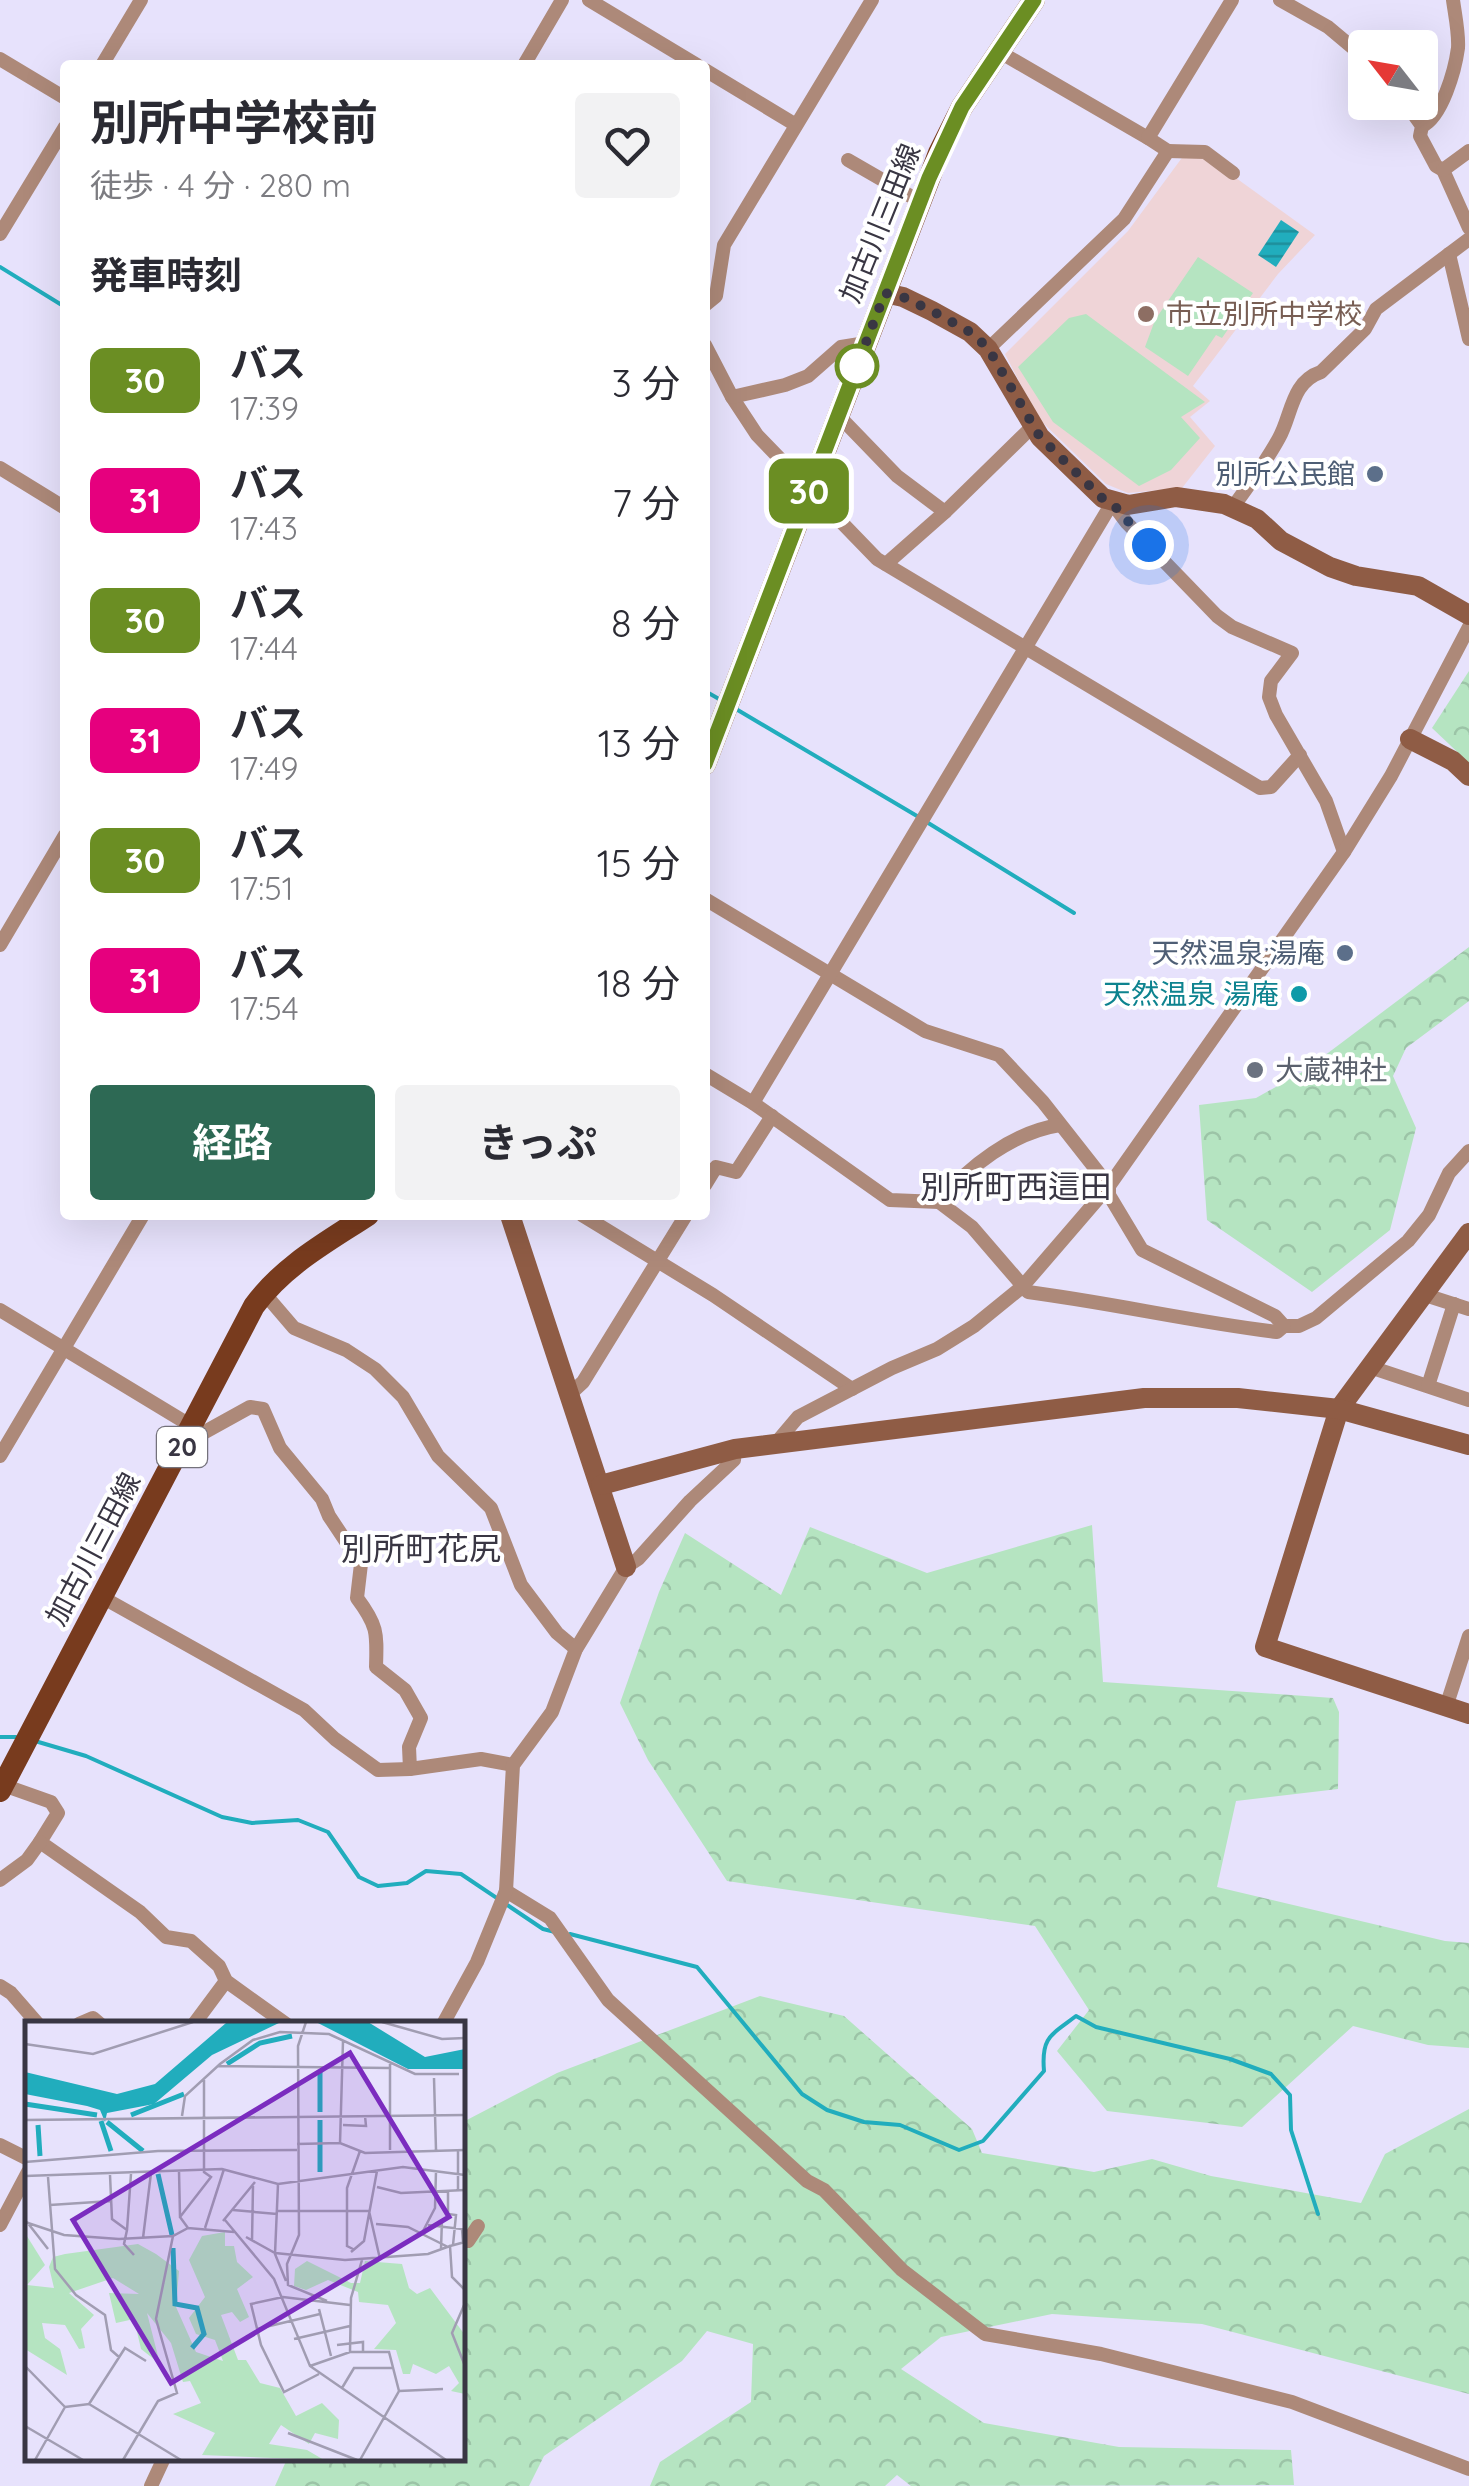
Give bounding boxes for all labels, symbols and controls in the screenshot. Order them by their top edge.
north arrow [1348,30,1438,120]
map controls [1348,30,1438,120]
text: 別所中学校前 [90,92,378,152]
button: heart [575,93,680,198]
street label: 加古川三田線 [832,138,927,307]
text: 徒歩 · 4 分 · 280 m [90,165,351,205]
text: 発車時刻 [90,251,242,299]
place label: 市立別所中学校 [1166,296,1362,331]
marker: 市立別所中学校 [1135,303,1157,325]
text: バス [230,339,306,387]
unlabelled marker [836,345,878,387]
text: 30 [125,358,165,402]
text: 3 分 [612,359,680,407]
text: 17:39 [230,388,299,428]
place label: 別所公民館 [1215,456,1355,491]
line badge: 30 [764,458,854,524]
text: バス [230,459,306,507]
marker: 別所公民館 [1364,463,1386,485]
text: 30 [789,469,829,513]
text: 31 [129,478,161,522]
text: 7 分 [612,479,680,527]
text: 17:43 [230,508,298,548]
your location [1124,520,1174,570]
text: バス [230,579,306,627]
text: 30 [125,598,165,642]
text: 8 分 [611,599,680,647]
text: 17:44 [230,628,298,668]
text: バス [230,699,306,747]
text: 31 [129,718,161,762]
text: 13 分 [598,719,680,767]
text: 17:49 [230,748,298,788]
text: バス [230,819,306,867]
text: 30 [125,838,165,882]
text: 15 分 [597,839,680,887]
text: 17:51 [230,868,294,908]
place label: 天然温泉;湯庵 [1151,935,1325,970]
text: バス [230,939,306,987]
marker: 天然温泉;湯庵 [1334,942,1356,964]
text: 31 [129,958,161,1002]
text: 18 分 [597,959,680,1007]
place label: 天然温泉 湯庵 [1103,976,1279,1011]
marker: 天然温泉 湯庵 [1288,983,1310,1005]
text: 17:54 [230,988,299,1028]
place label: 大蔵神社 [1275,1052,1387,1087]
marker: 大蔵神社 [1244,1059,1266,1081]
button: 経路 [90,1085,375,1200]
button: きっぷ [395,1085,680,1200]
district label: 別所町西這田 [920,1166,1112,1206]
road number: 20 [157,1427,207,1467]
street label: 加古川三田線 [38,1466,147,1631]
district label: 別所町花尻 [341,1528,501,1568]
inset map [25,2021,465,2461]

